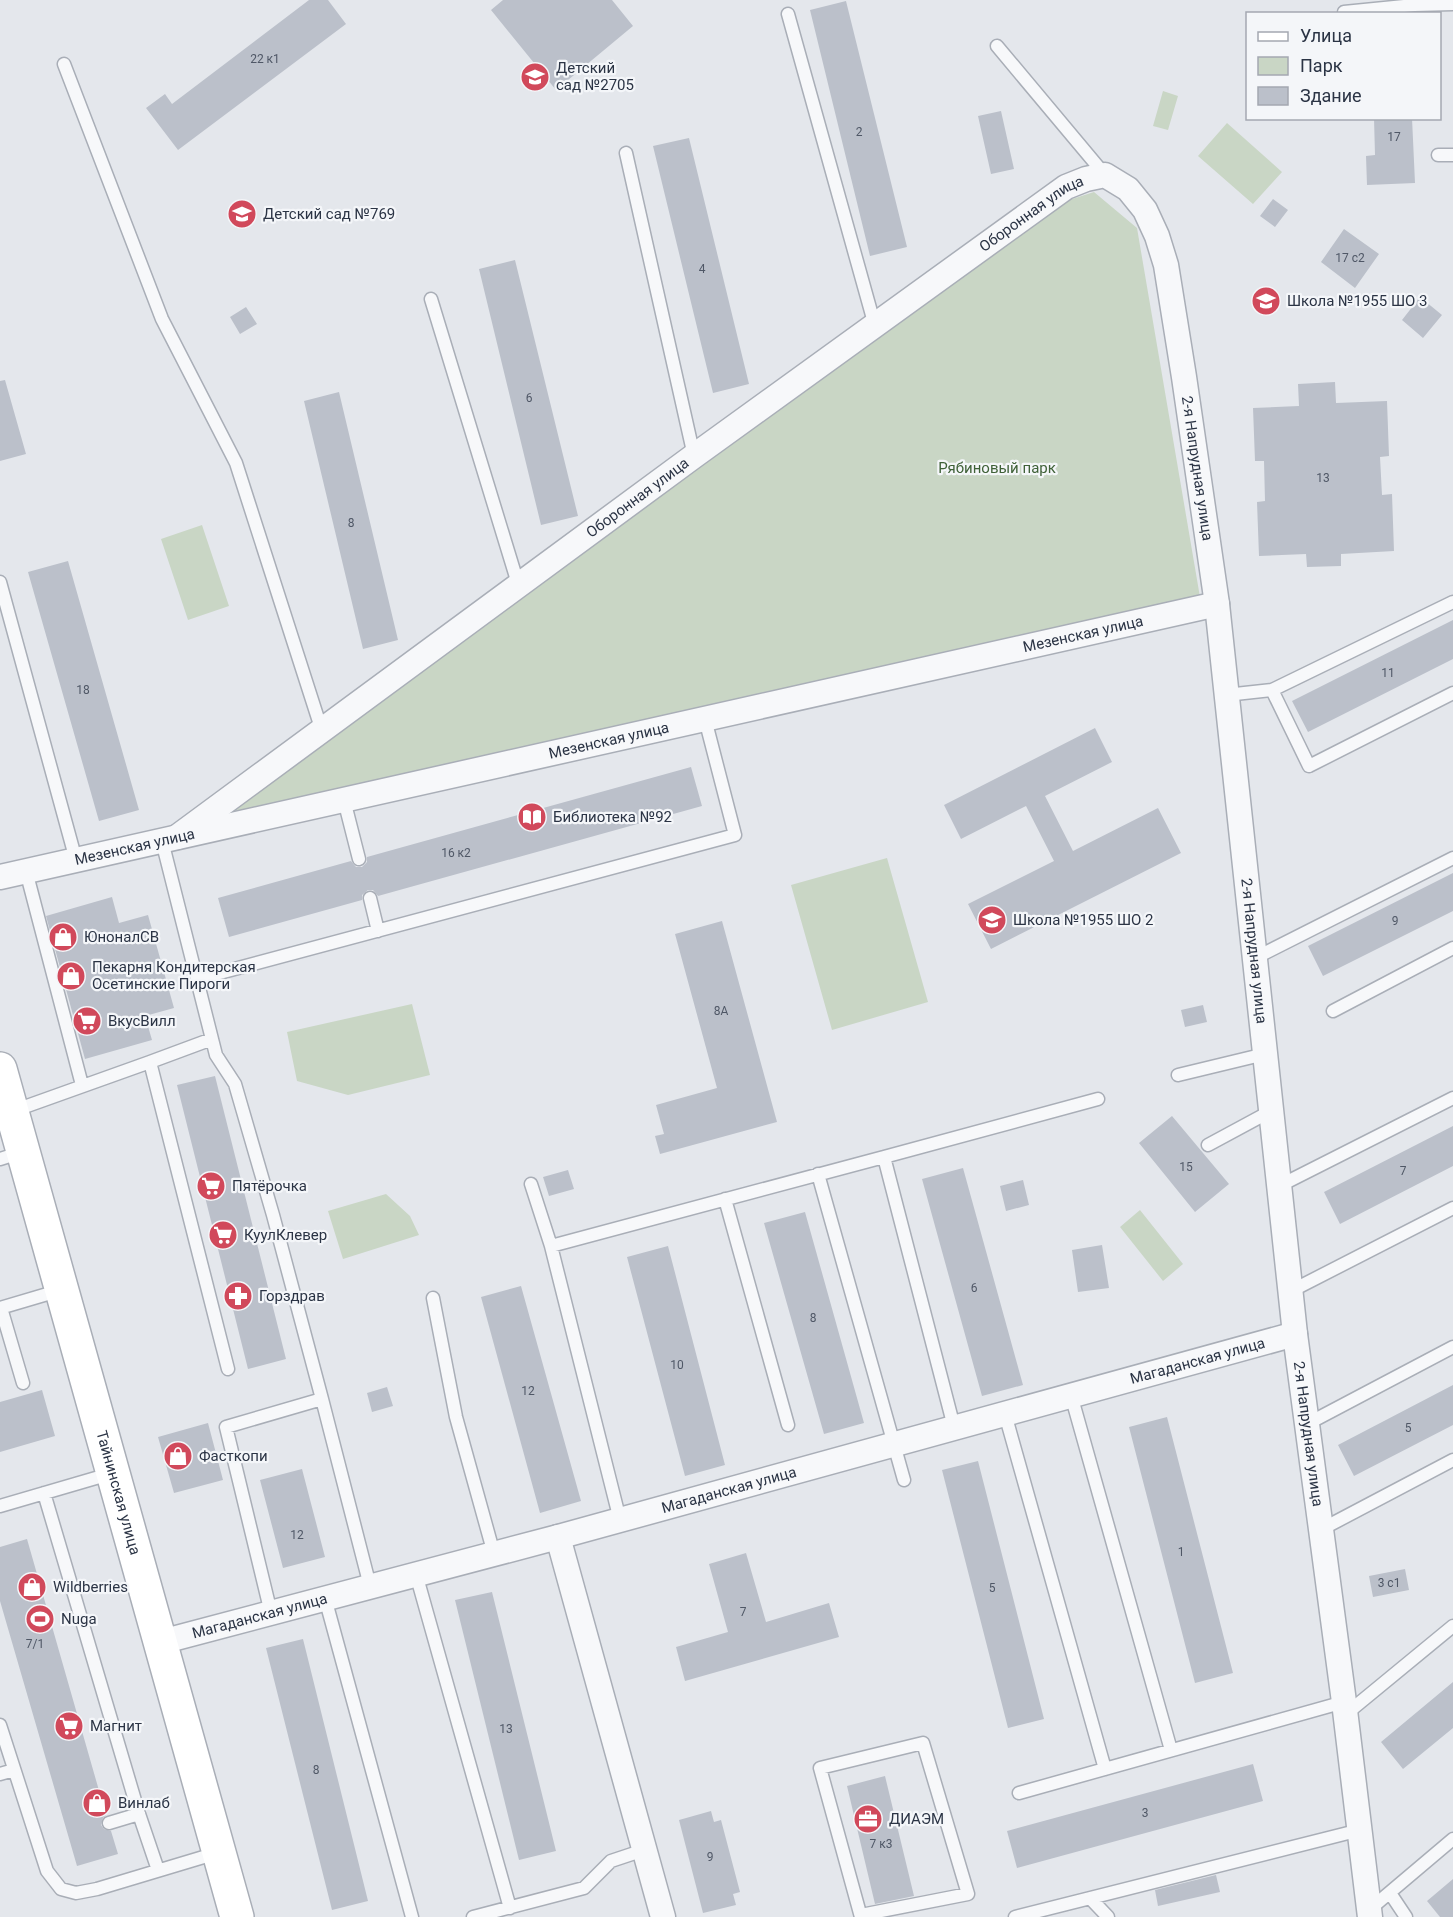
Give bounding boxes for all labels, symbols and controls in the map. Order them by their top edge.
legend [1246,12,1441,120]
text: Улица [1300,25,1352,46]
house number: 22 к1 [250,52,280,66]
text: Парк [1300,55,1343,76]
place label: Детский сад №2705 [556,59,634,94]
school or university icon: Детский сад №2705 [519,61,551,93]
text: Здание [1300,85,1362,106]
house number: 2 [856,125,863,139]
house number: 17 [1387,130,1401,144]
street label: Оборонная улица [976,172,1086,256]
school or university icon: Детский сад №769 [226,198,258,230]
place label: Детский сад №769 [263,205,395,223]
house number: 17 с2 [1335,251,1365,265]
house number: 4 [699,262,706,276]
school or university icon: Школа №1955 ШО 3 [1250,285,1282,317]
place label: Школа №1955 ШО 3 [1287,292,1428,310]
house number: 6 [526,391,533,405]
street label: 2-я Напрудная улица [1178,395,1217,542]
street label: Оборонная улица [583,454,692,541]
park label: Рябиновый парк [938,459,1056,477]
house number: 13 [1316,471,1330,485]
house number: 8 [348,516,355,530]
street label: Мезенская улица [1021,612,1145,656]
house number: 11 [1381,666,1395,680]
house number: 18 [76,683,90,697]
street label: Мезенская улица [547,718,671,763]
library icon: Библиотека №92 [516,801,548,833]
place label: Библиотека №92 [553,808,672,826]
street label: Мезенская улица [73,825,196,869]
house number: 16 к2 [441,846,471,860]
street label: 2-я Напрудная улица [1237,877,1271,1025]
school or university icon: Школа №1955 ШО 2 [976,904,1008,936]
place label: Школа №1955 ШО 2 [1013,911,1154,929]
house number: 9 [1392,914,1398,928]
shop icon: ЮноналСВ [47,921,79,953]
place label: ЮноналСВ [84,928,159,946]
place label: Пекарня Кондитерская Осетинские Пироги [92,958,256,993]
shop icon: Пекарня Кондитерская Осетинские Пироги [55,960,87,992]
house number: 8А [714,1004,728,1018]
supermarket icon: ВкусВилл [71,1005,103,1037]
place label: ВкусВилл [108,1012,176,1030]
house number: 15 [1179,1160,1193,1174]
house number: 7 [1400,1164,1407,1178]
supermarket icon: Пятёрочка [195,1170,227,1202]
place label: Пятёрочка [232,1177,307,1195]
supermarket icon: КуулКлевер [207,1219,239,1251]
place label: КуулКлевер [244,1226,327,1244]
pharmacy icon: Горздрав [222,1280,254,1312]
house number: 6 [971,1281,978,1295]
place label: Горздрав [259,1287,325,1305]
house number: 8 [810,1311,817,1325]
street label: Магаданская улица [1128,1334,1267,1388]
house number: 10 [670,1358,684,1372]
street label: 2-я Напрудная улица [1290,1360,1327,1508]
house number: 12 [521,1384,535,1398]
house number: 5 [1405,1421,1412,1435]
street label: Тайнинская улица [93,1429,144,1557]
shop icon: Фасткопи [162,1440,194,1472]
place label: Фасткопи [199,1447,268,1465]
street label: Магаданская улица [660,1463,798,1517]
house number: 12 [290,1528,304,1542]
house number: 1 [1178,1545,1184,1559]
shop icon: Wildberries [16,1571,48,1603]
house number: 3 с1 [1378,1576,1400,1590]
place label: Wildberries [53,1578,128,1596]
house number: 5 [989,1581,996,1595]
street label: Магаданская улица [190,1589,329,1642]
sports icon: Nuga [24,1603,56,1635]
house number: 7 [740,1605,747,1619]
place label: Nuga [61,1610,97,1628]
house number: 7/1 [26,1637,44,1651]
supermarket icon: Магнит [53,1710,85,1742]
place label: Магнит [90,1717,142,1735]
house number: 13 [499,1722,513,1736]
house number: 8 [313,1763,320,1777]
shop icon: Винлаб [81,1787,113,1819]
place label: Винлаб [118,1794,170,1812]
office icon: ДИАЭМ [852,1803,884,1835]
house number: 3 [1142,1806,1148,1820]
place label: ДИАЭМ [889,1810,944,1828]
house number: 7 к3 [870,1837,892,1851]
house number: 9 [707,1850,713,1864]

